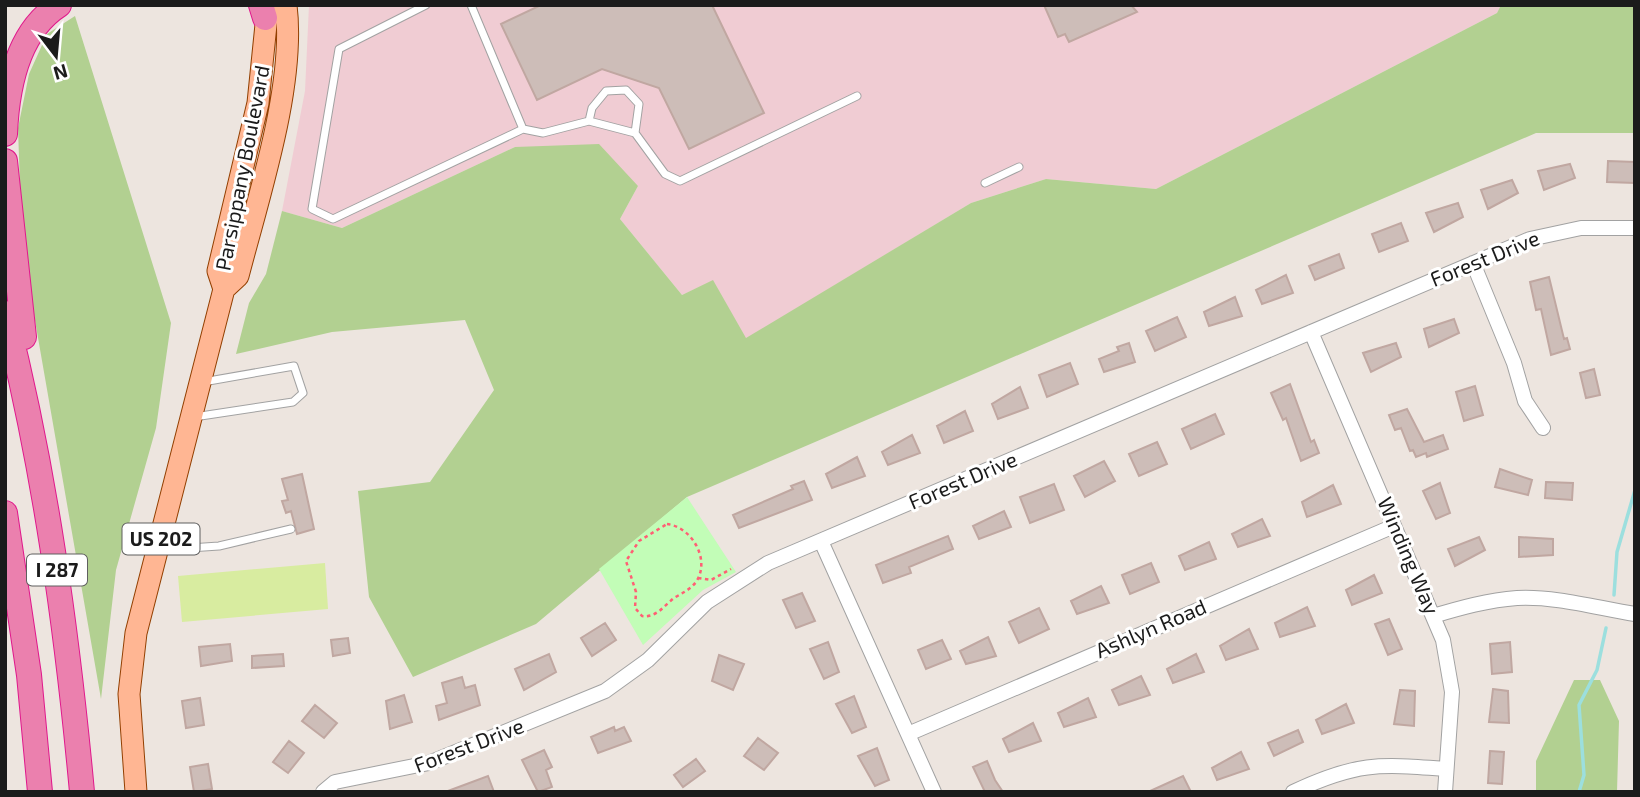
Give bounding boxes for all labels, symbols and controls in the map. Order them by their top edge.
north arrow [21,21,91,91]
text: N [51,60,71,86]
street label: Parsippany Boulevard [209,63,274,273]
street label: Forest Drive [1426,224,1543,291]
street label: Forest Drive [904,446,1020,514]
street label: Winding Way [1373,493,1445,618]
road number: US 202 [122,524,200,554]
road number: I 287 [27,554,87,586]
street label: Ashlyn Road [1091,593,1210,662]
street label: Forest Drive [410,712,527,777]

